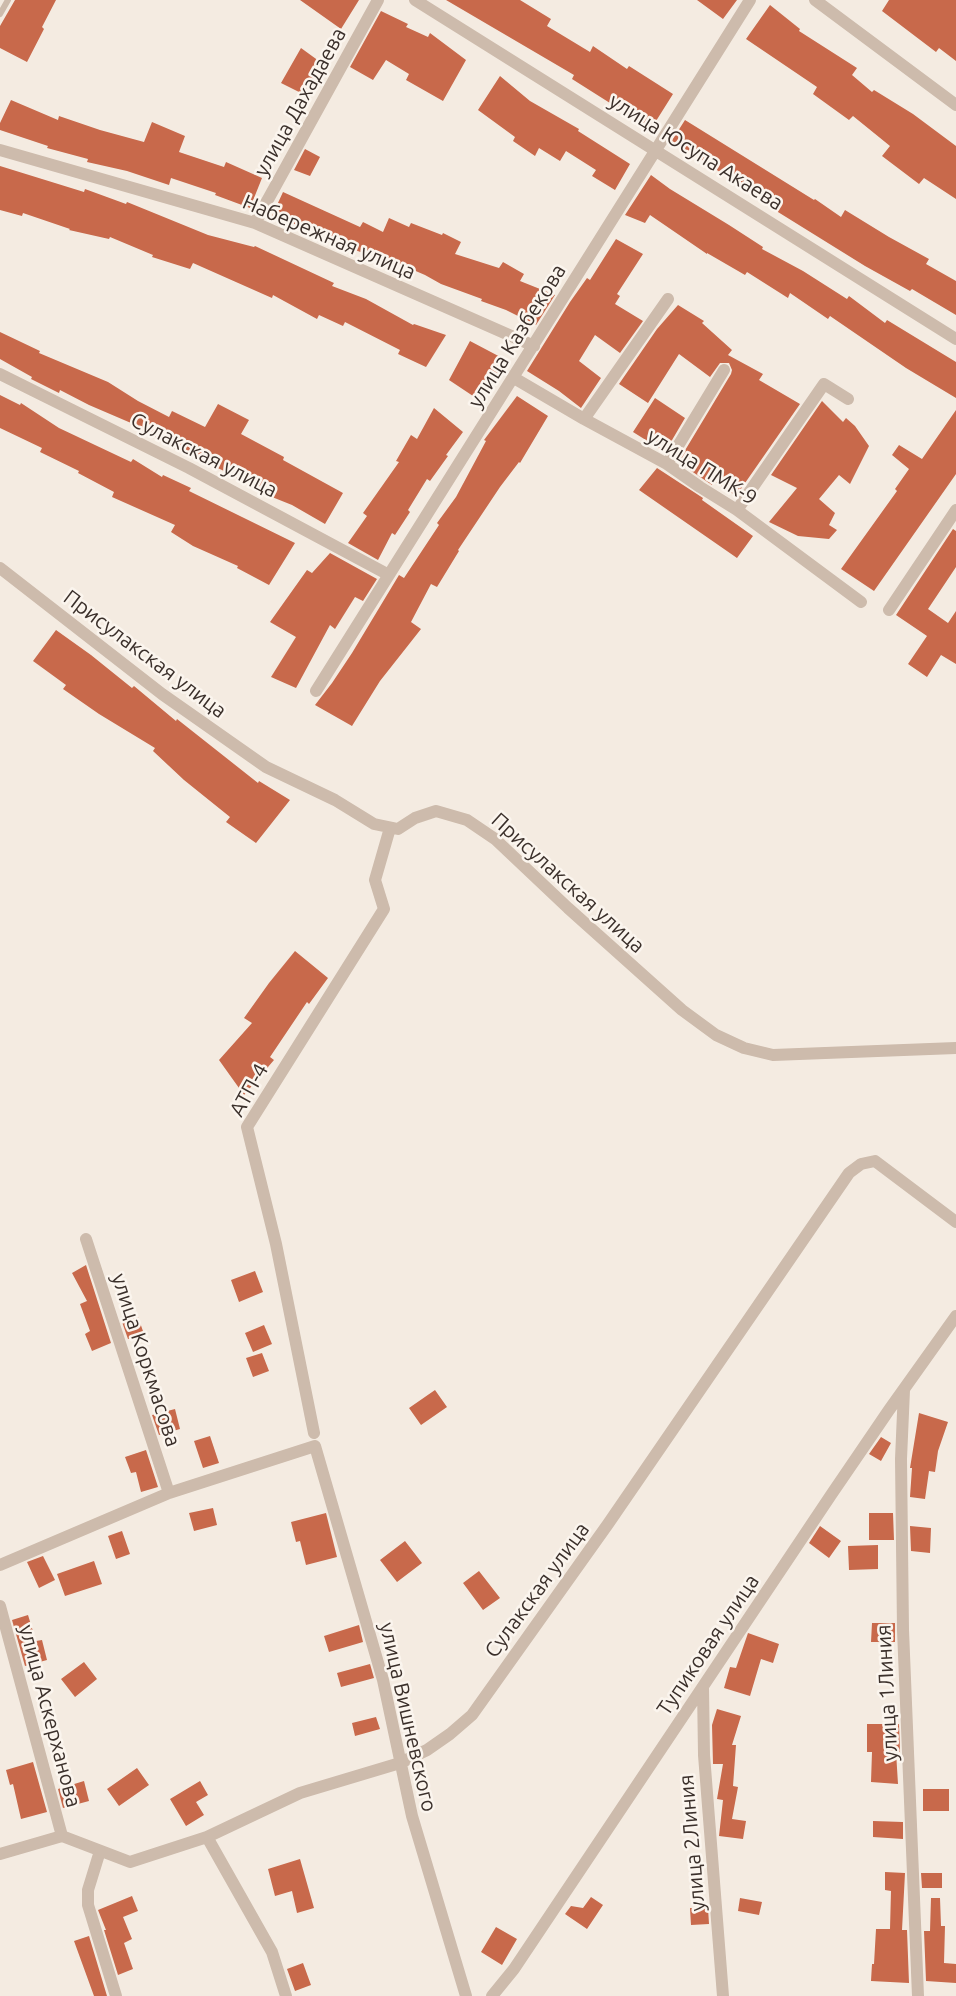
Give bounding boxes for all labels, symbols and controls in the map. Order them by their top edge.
street label: улица Дахадаева [249,23,351,181]
street label: улица Юсупа Акаева [604,88,788,216]
street label: Набережная улица [239,189,419,285]
street label: улица Казбекова [463,259,571,413]
street label: Сулакская улица [126,407,282,503]
street label: улица ПМК-9 [642,423,762,511]
street label: Присулакская улица [59,585,231,723]
street label: Присулакская улица [486,808,650,958]
street label: АТП-4 [224,1059,274,1121]
street label: улица Коркмасова [106,1270,186,1450]
street label: Сулакская улица [479,1517,595,1663]
street label: Тупиковая улица [651,1570,765,1720]
street label: улица Вишневского [374,1620,442,1814]
street label: улица Аскерханова [13,1622,87,1810]
street label: улица 1Линия [871,1624,903,1762]
street label: улица 2Линия [673,1774,711,1912]

